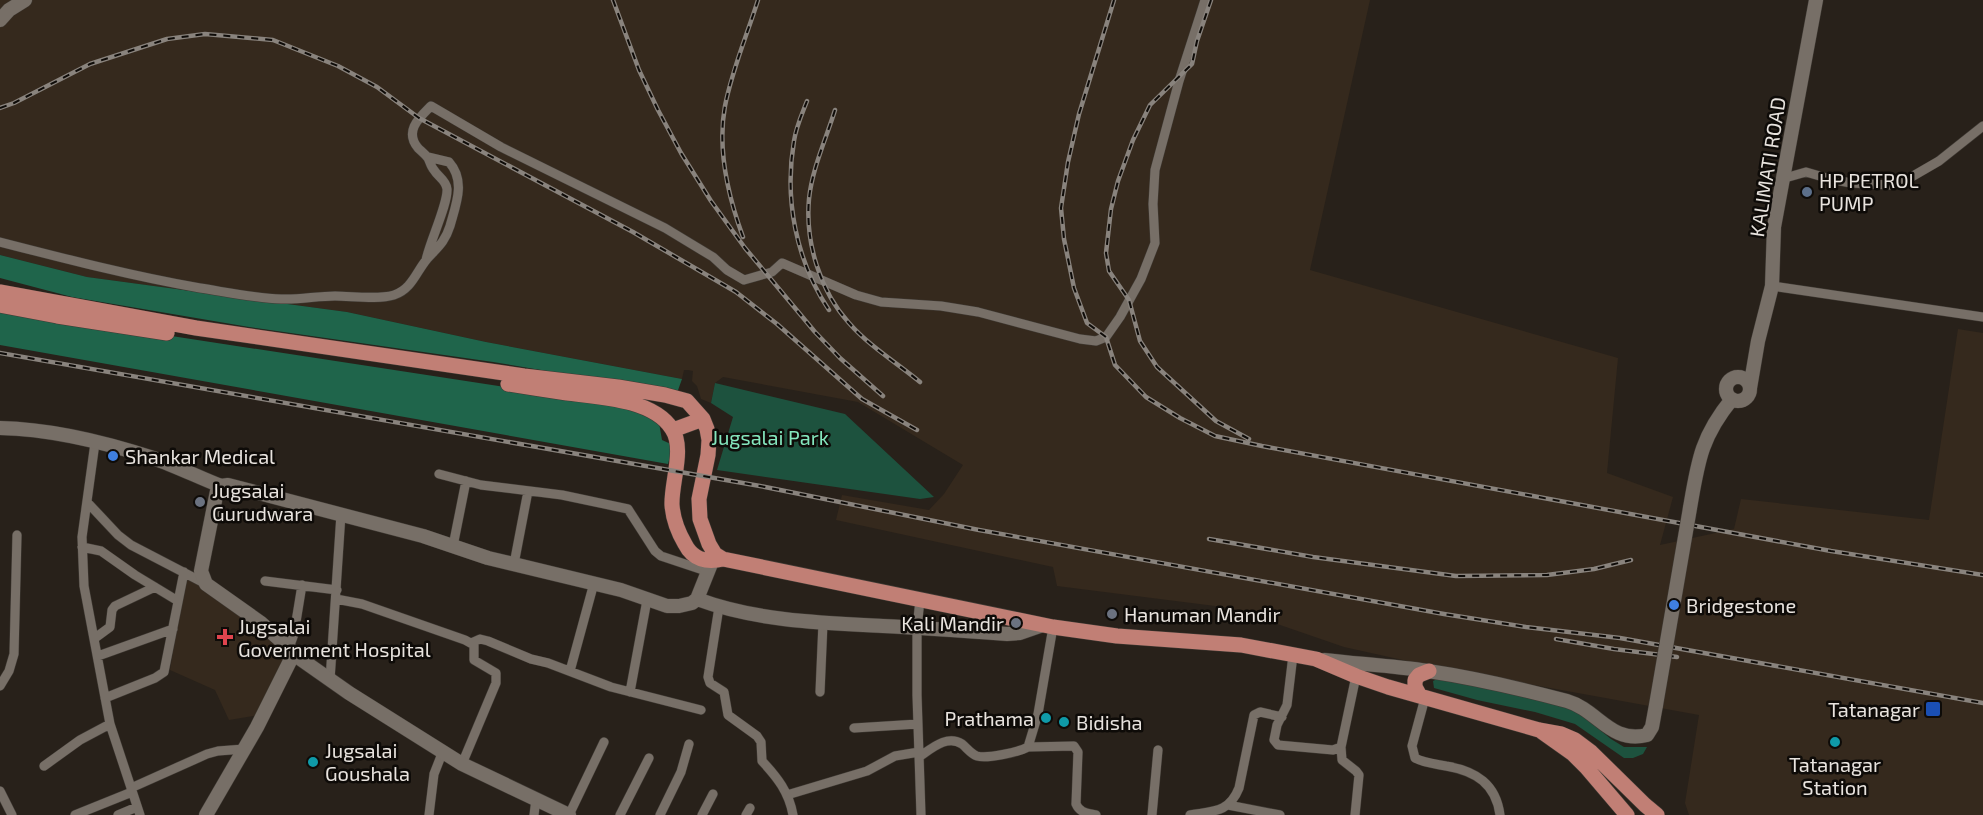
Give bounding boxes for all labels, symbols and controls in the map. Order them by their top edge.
street label: KALIMATI ROAD [1744,95,1790,239]
place label: HP PETROL PUMP [1819,168,1919,215]
marker: HP PETROL PUMP [1800,185,1814,199]
park label: Jugsalai Park [711,425,829,449]
place label: Shankar Medical [125,444,275,468]
marker: Shankar Medical [106,449,120,463]
place label: Jugsalai Gurudwara [212,478,313,525]
marker: Jugsalai Gurudwara [193,495,207,509]
place label: Bridgestone [1686,593,1796,617]
marker: Bridgestone [1667,598,1681,612]
place label: Hanuman Mandir [1124,602,1281,626]
marker: Hanuman Mandir [1105,607,1119,621]
place label: Kali Mandir [901,611,1004,635]
place label: Jugsalai Government Hospital [238,614,431,661]
marker: Kali Mandir [1009,616,1023,630]
marker: Jugsalai Government Hospital [216,628,234,646]
place label: Tatanagar [1828,697,1920,721]
marker: Tatanagar [1924,700,1942,718]
place label: Prathama [944,706,1034,730]
place label: Bidisha [1076,710,1143,734]
marker: Prathama [1039,711,1053,725]
marker: Bidisha [1057,715,1071,729]
marker: Tatanagar Station [1828,735,1842,749]
place label: Jugsalai Goushala [325,738,410,785]
place label: Tatanagar Station [1789,752,1881,799]
marker: Jugsalai Goushala [306,755,320,769]

